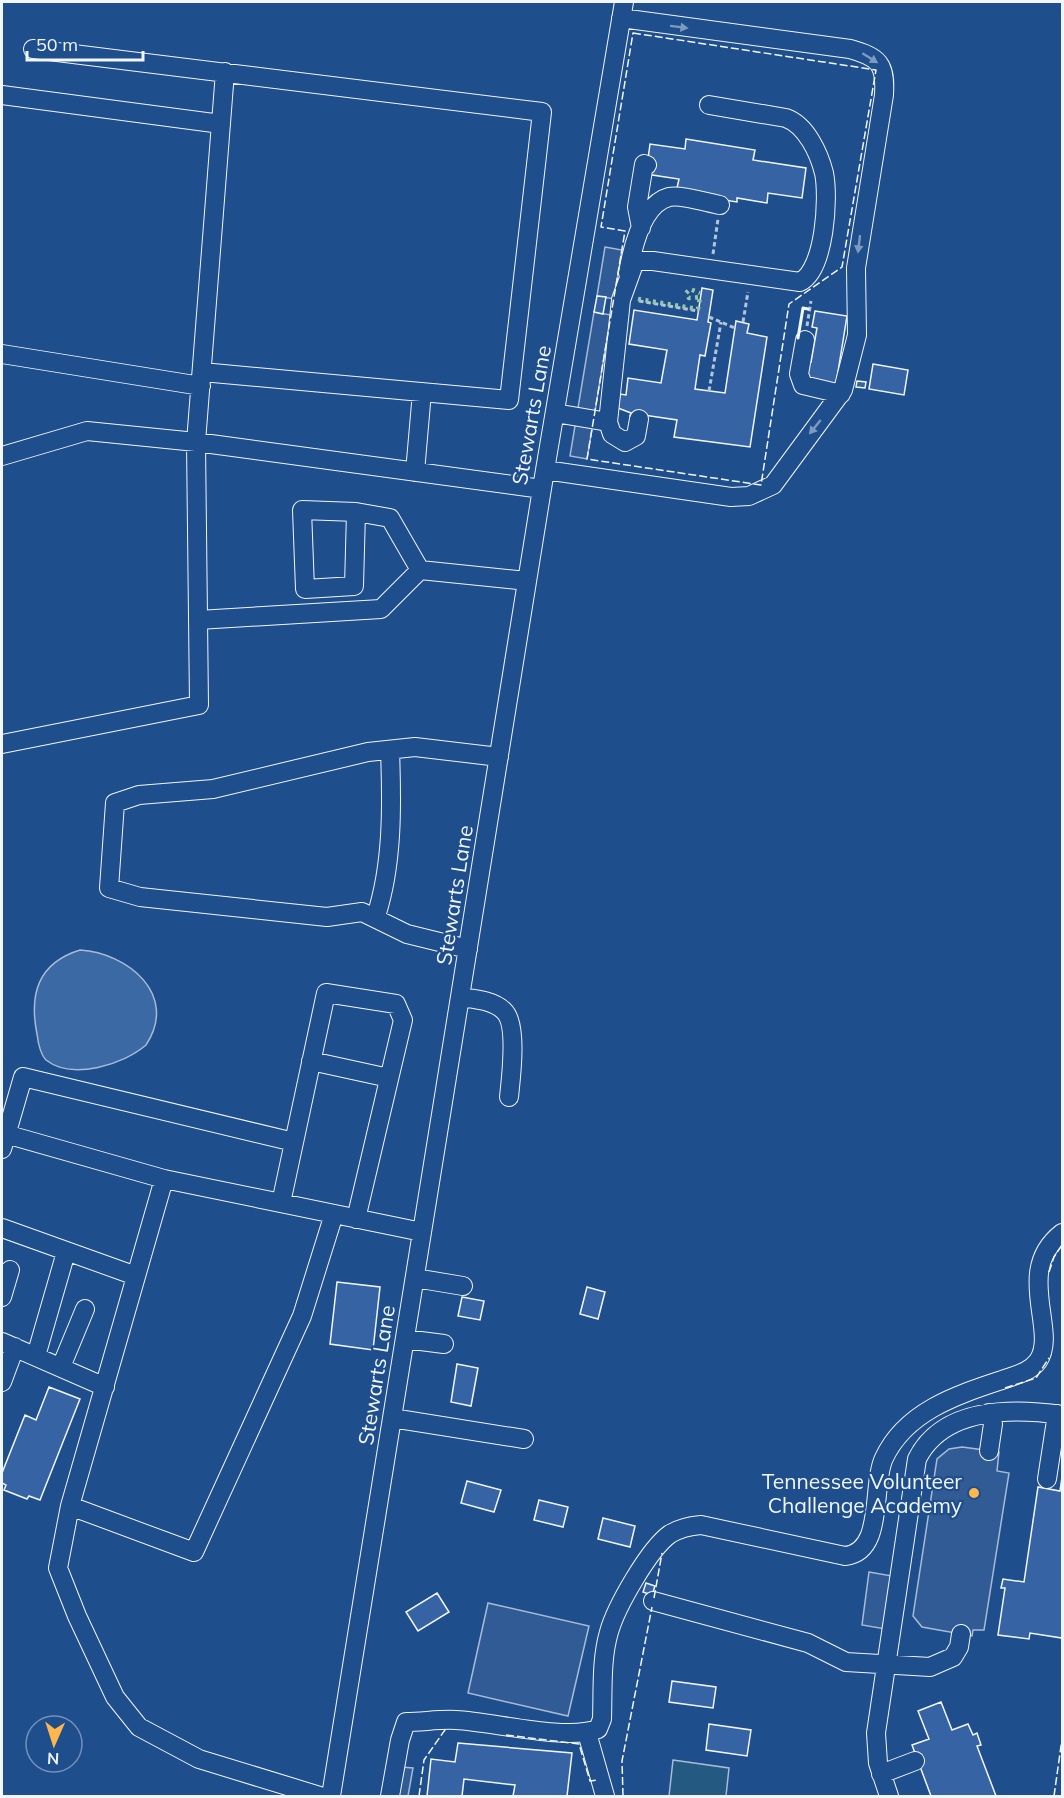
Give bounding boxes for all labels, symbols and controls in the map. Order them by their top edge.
one-way arrow [669,23,688,32]
scale bar [27,24,142,62]
text: 50 m [36,33,78,56]
one-way arrow [862,52,878,63]
one-way arrow [854,234,863,253]
street label: Stewarts Lane [506,343,556,487]
one-way arrow [808,419,821,435]
street label: Stewarts Lane [430,823,478,967]
street label: Stewarts Lane [352,1303,400,1447]
place label: Tennessee Volunteer Challenge Academy [762,1468,962,1518]
marker: Tennessee Volunteer Challenge Academy [967,1486,981,1500]
north arrow [24,1714,84,1774]
text: N [47,1749,60,1769]

